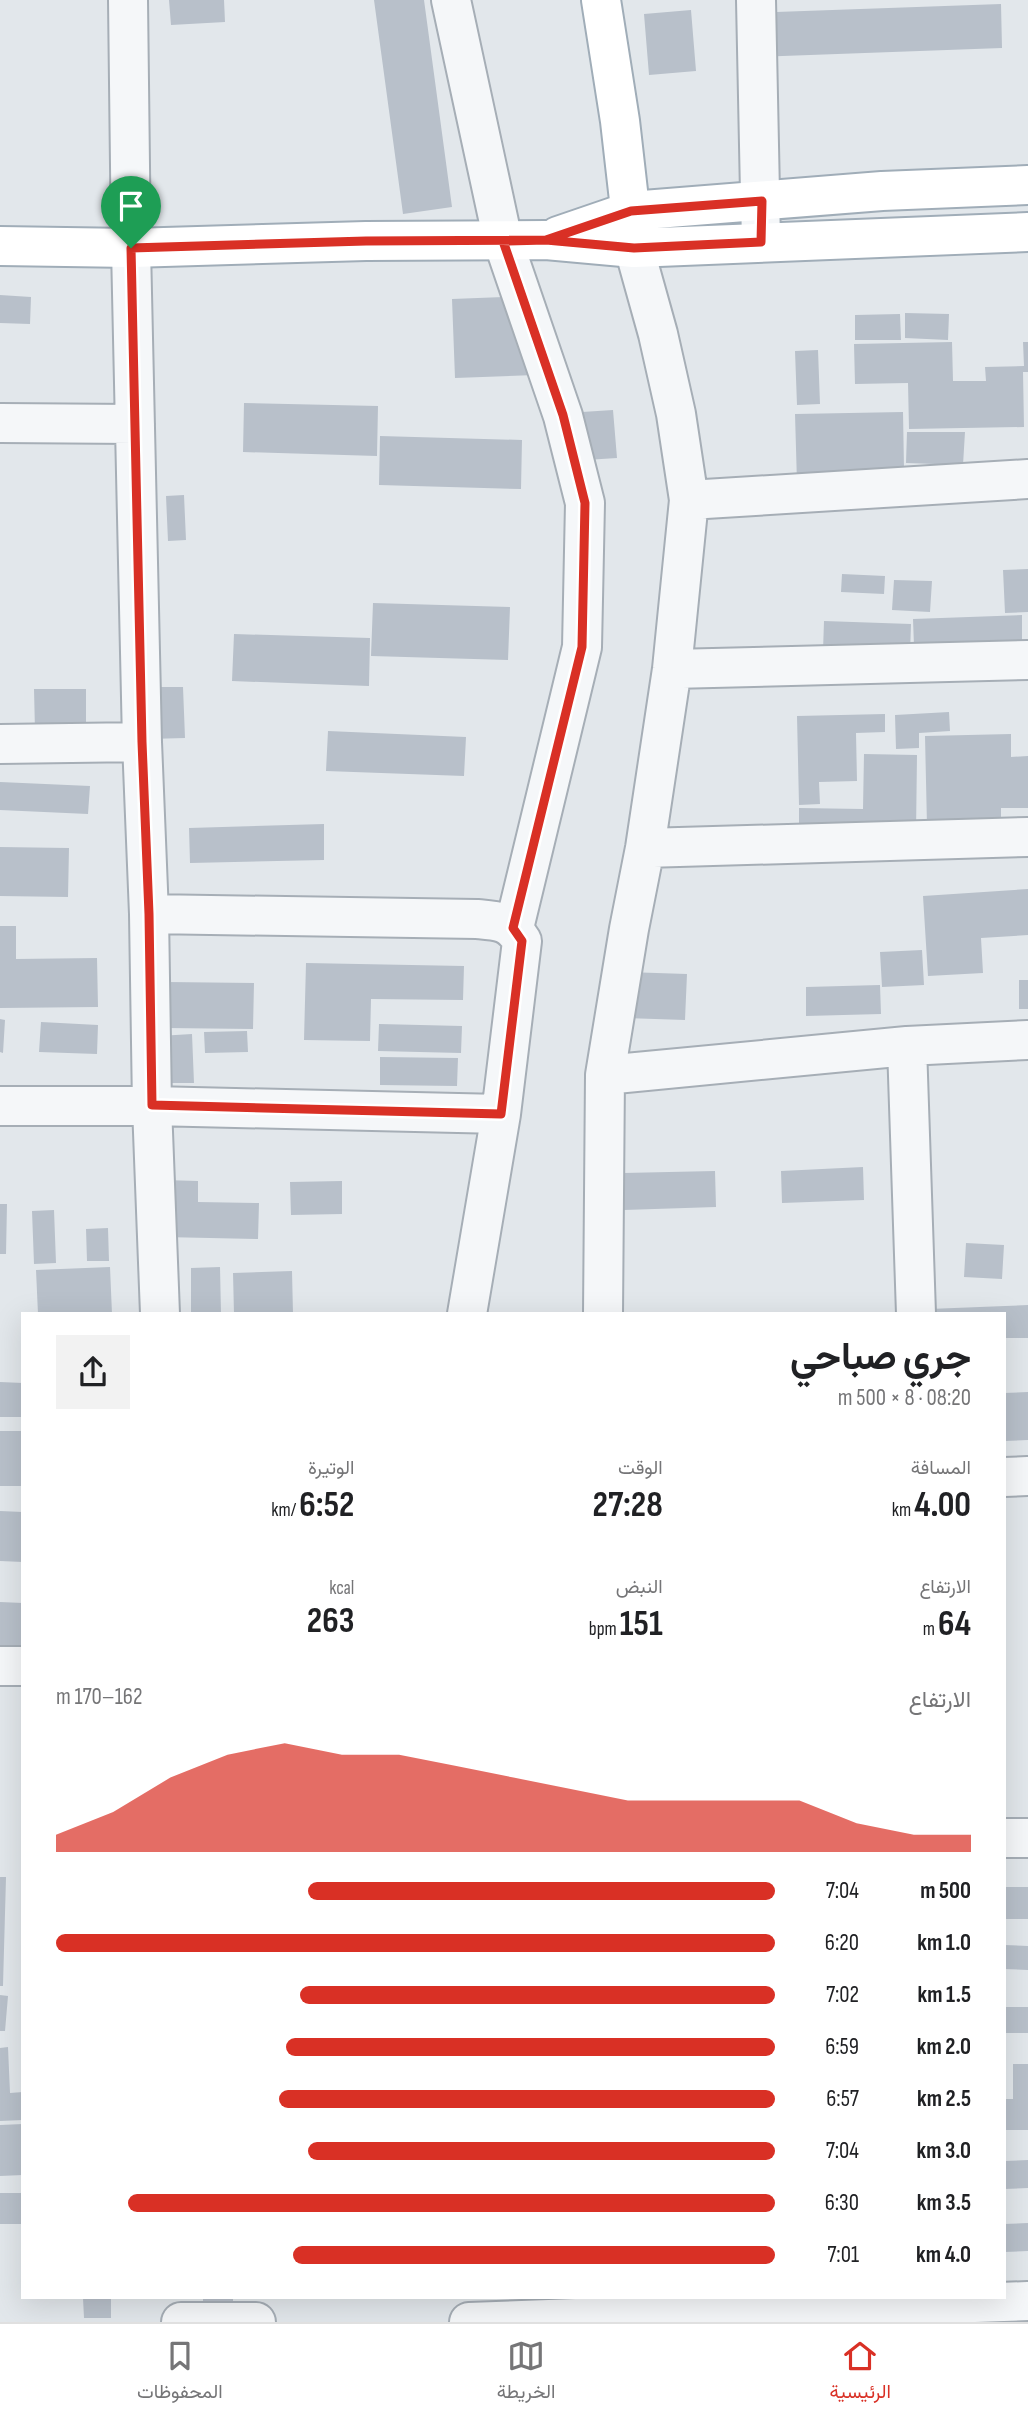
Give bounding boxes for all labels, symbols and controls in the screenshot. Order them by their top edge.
pin [101,176,161,248]
icon: arrive [112,187,150,225]
button: share [56,1335,130,1409]
text: جري صباحي [790,1335,971,1380]
text: 08:20 · 8 × 500 m [838,1384,971,1412]
text: الوتيرة [308,1457,354,1480]
text: الوقت [618,1457,663,1480]
text: المسافة [911,1457,971,1480]
text: 6:52 [299,1484,354,1527]
text: 27:28 [593,1484,663,1527]
text: 4.00 [914,1484,971,1527]
text: /km [271,1499,299,1522]
text: km [892,1499,914,1522]
text: النبض [616,1576,663,1599]
text: الارتفاع [919,1576,971,1599]
text: kcal [329,1577,354,1600]
text: 263 [307,1600,354,1643]
text: 151 [620,1603,663,1646]
text: 64 [938,1603,971,1646]
text: bpm [589,1618,620,1641]
text: m [923,1618,938,1641]
text: 162–170 m [56,1683,142,1711]
text: الارتفاع [909,1686,971,1714]
text: 7:04 [826,1877,859,1905]
text: 500 m [920,1877,971,1905]
text: 6:20 [825,1929,859,1957]
text: 1.0 km [917,1929,971,1957]
text: 7:02 [826,1981,859,2009]
text: 1.5 km [918,1981,971,2009]
text: 6:59 [825,2033,859,2061]
text: 2.0 km [917,2033,971,2061]
text: 6:57 [826,2085,859,2113]
text: 2.5 km [917,2085,971,2113]
text: 7:04 [826,2137,859,2165]
text: 3.0 km [916,2137,971,2165]
text: 6:30 [825,2189,859,2217]
text: 3.5 km [917,2189,971,2217]
text: 7:01 [827,2241,859,2269]
text: 4.0 km [916,2241,971,2269]
tab: المحفوظات [137,2337,223,2408]
tab: الخريطة [497,2337,555,2408]
tab: الرئيسية [830,2337,891,2408]

